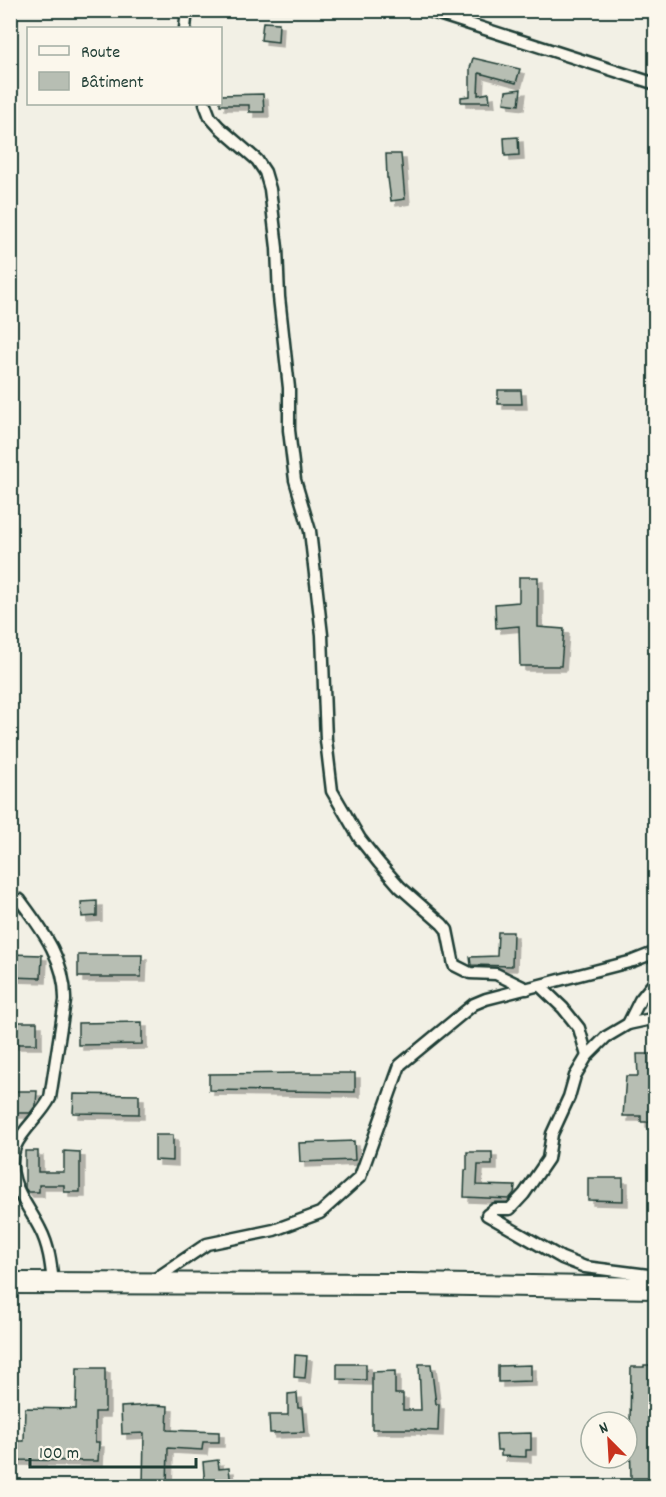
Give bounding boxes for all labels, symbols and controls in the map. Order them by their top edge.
legend [27,27,222,105]
text: Route [81,41,120,66]
text: Bâtiment [81,71,144,96]
north arrow [579,1410,639,1470]
text: N [596,1416,612,1441]
scale bar [30,1431,196,1469]
text: 100 m [39,1442,79,1467]

